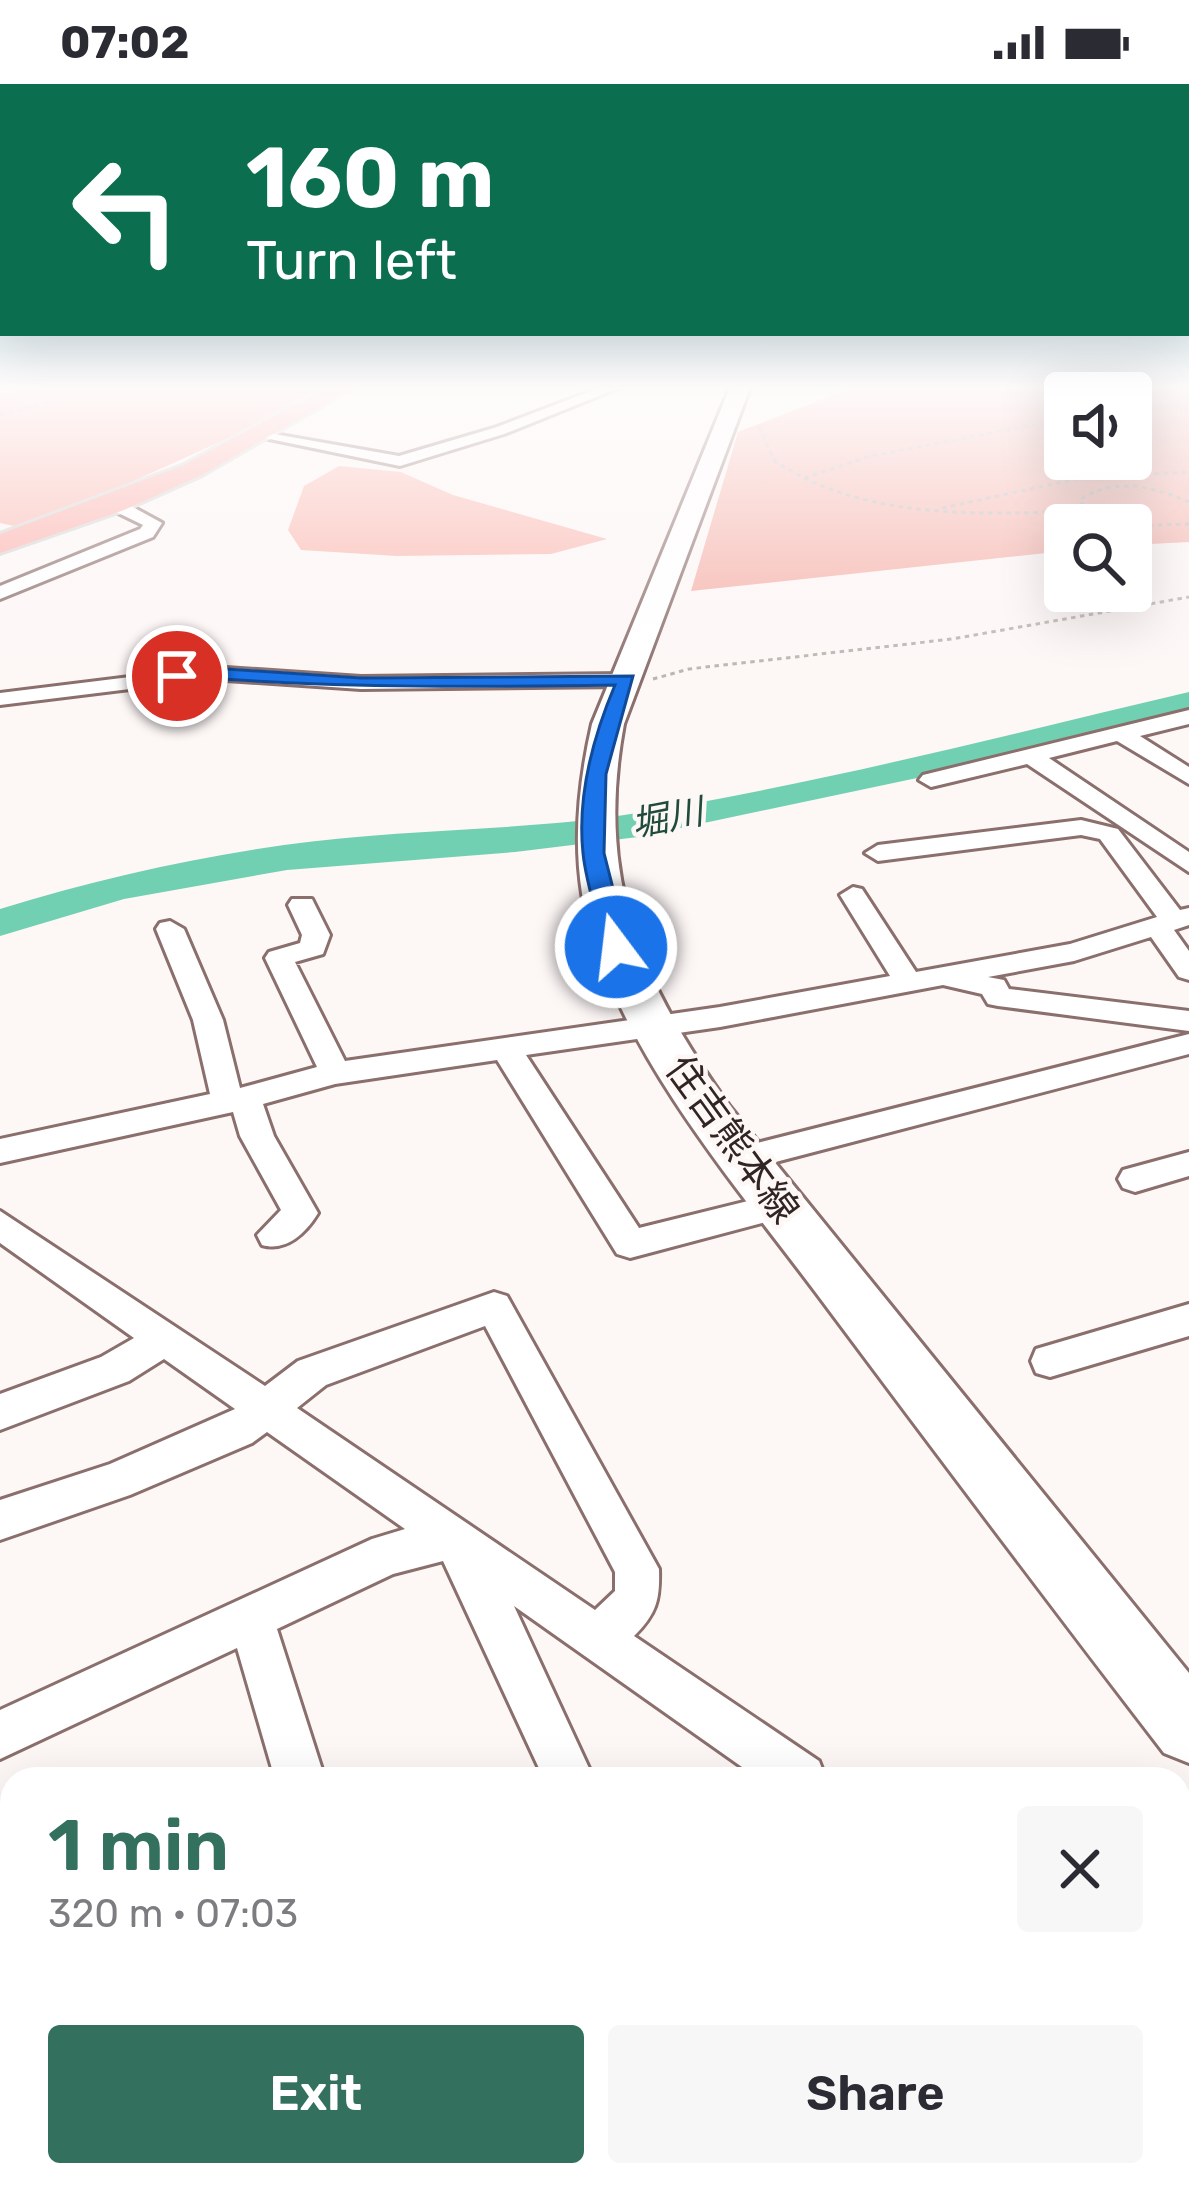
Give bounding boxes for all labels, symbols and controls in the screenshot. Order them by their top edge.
text: 07:02 [60,16,189,69]
text: 160 m [246,128,494,228]
icon: left [48,132,204,288]
text: Turn left [246,229,457,293]
map controls [1044,372,1152,612]
button: sound [1044,372,1152,480]
button: search [1044,504,1152,612]
pin [126,625,228,727]
icon: arrive [144,643,210,709]
water label: 堀川 [628,789,710,845]
position arrow [553,884,679,1010]
street label: 住吉熊本線 [656,1047,808,1232]
text: 1 min [48,1803,229,1888]
button: close [1017,1806,1143,1932]
text: 320 m · 07:03 [48,1891,298,1937]
button: Exit [48,2025,584,2163]
button: Share [608,2025,1143,2163]

